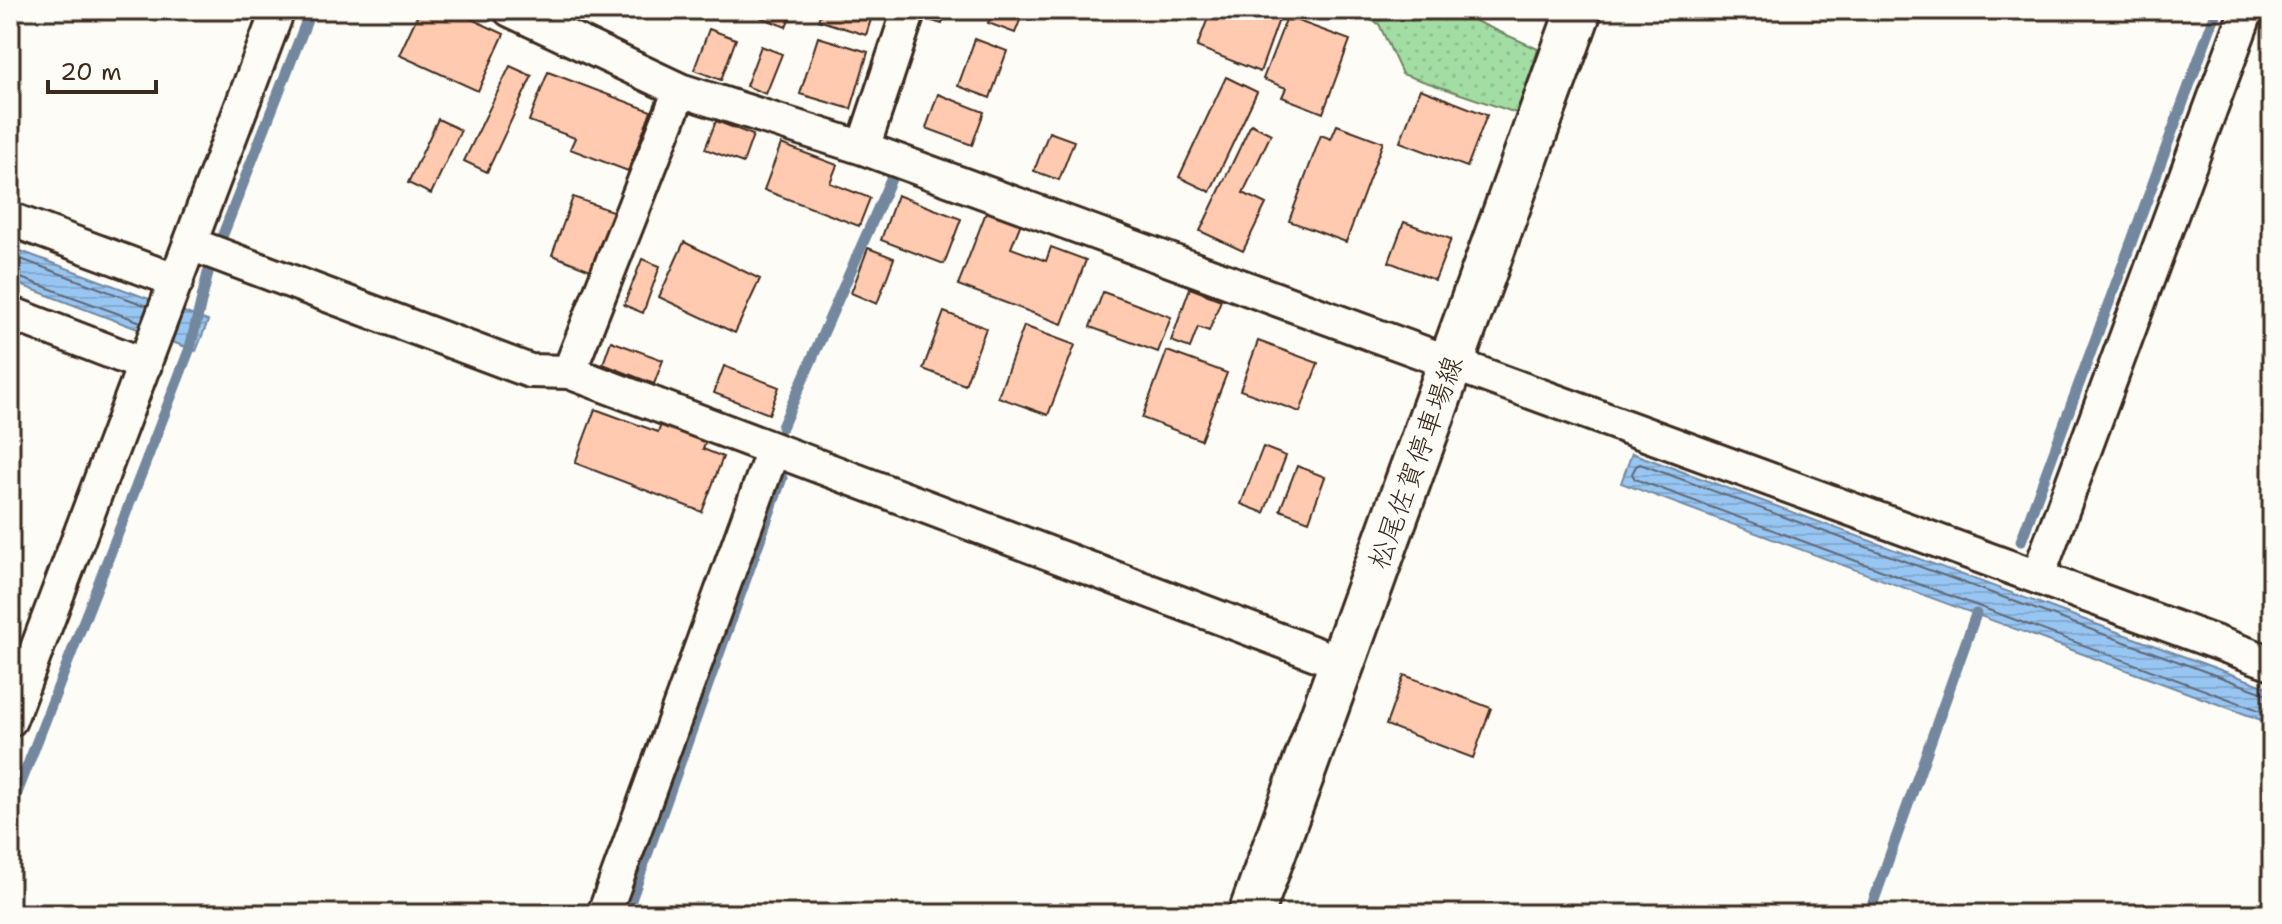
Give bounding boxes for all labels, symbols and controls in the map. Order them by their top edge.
scale bar [48,44,156,94]
text: 20 m [60,56,122,88]
street label: 松尾佐賀停車場線 [1359,350,1471,574]

